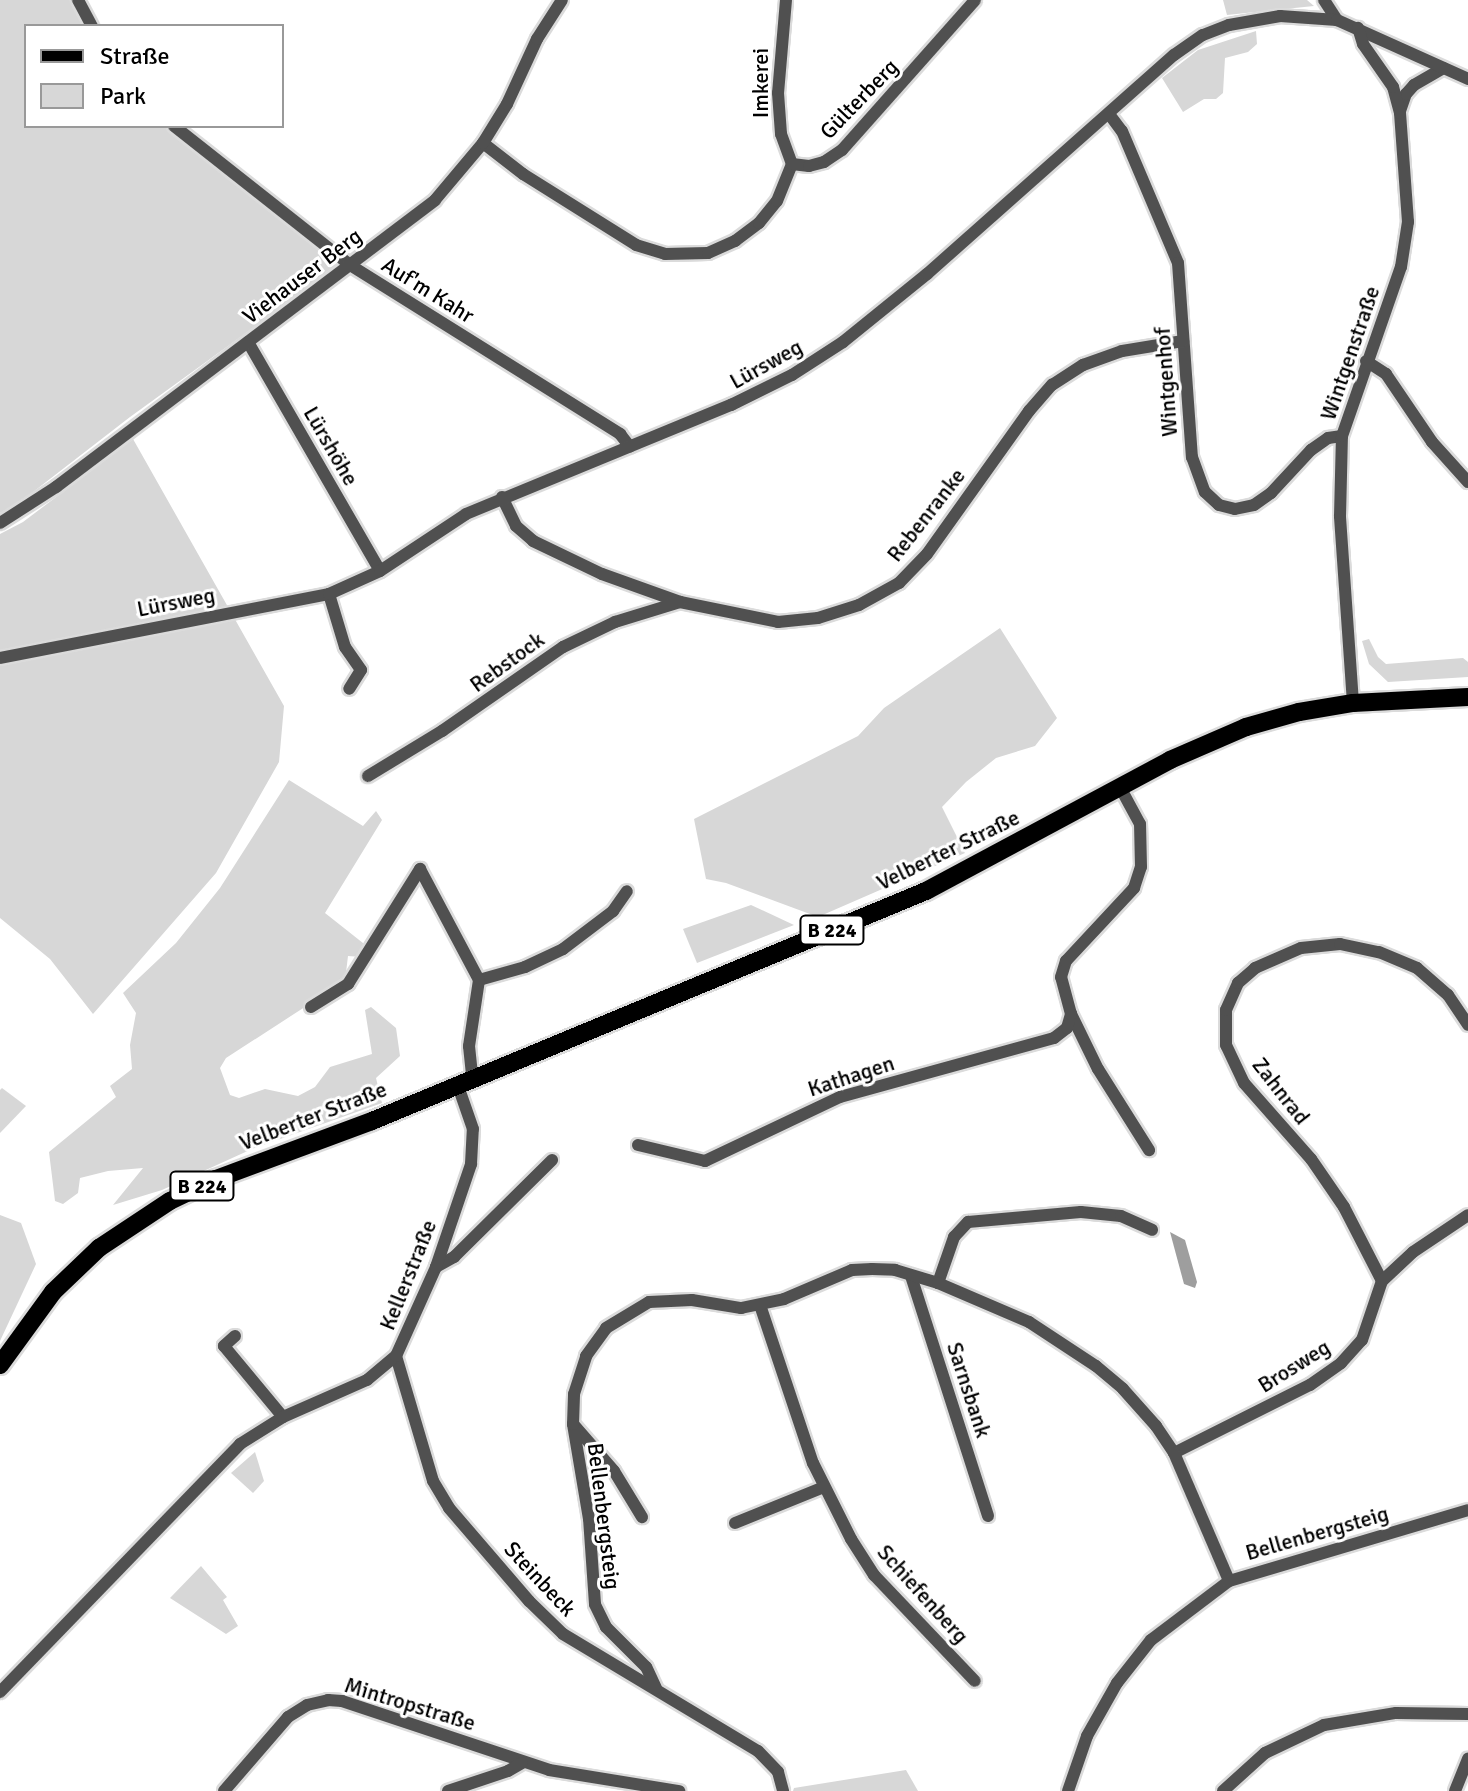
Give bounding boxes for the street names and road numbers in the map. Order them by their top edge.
street label: Imkerei [748,48,774,118]
street label: Gülterberg [814,54,904,144]
street label: Viehauser Berg [237,223,367,329]
street label: Auf'm Kahr [377,251,479,329]
street label: Wintgenstraße [1315,282,1385,424]
street label: Wintgenhof [1149,326,1183,438]
street label: Lürsweg [725,333,807,395]
street label: Lürshöhe [298,402,364,490]
street label: Rebenranke [881,463,971,567]
street label: Lürsweg [135,582,217,622]
street label: Rebstock [465,626,549,698]
street label: Velberter Straße [872,804,1024,896]
road number: B 224 [798,914,866,946]
street label: Kathagen [804,1050,898,1102]
street label: Zahnrad [1247,1052,1315,1130]
street label: Velberter Straße [236,1076,390,1156]
road number: B 224 [168,1170,236,1202]
street label: Kellerstraße [374,1216,442,1334]
street label: Brosweg [1253,1334,1335,1398]
street label: Sarnsbank [941,1339,997,1441]
street label: Bellenbergsteig [582,1441,626,1591]
street label: Bellenbergsteig [1242,1500,1392,1566]
street label: Steinbeck [499,1536,581,1622]
street label: Schiefenberg [872,1539,974,1649]
street label: Mintropstraße [341,1672,479,1736]

